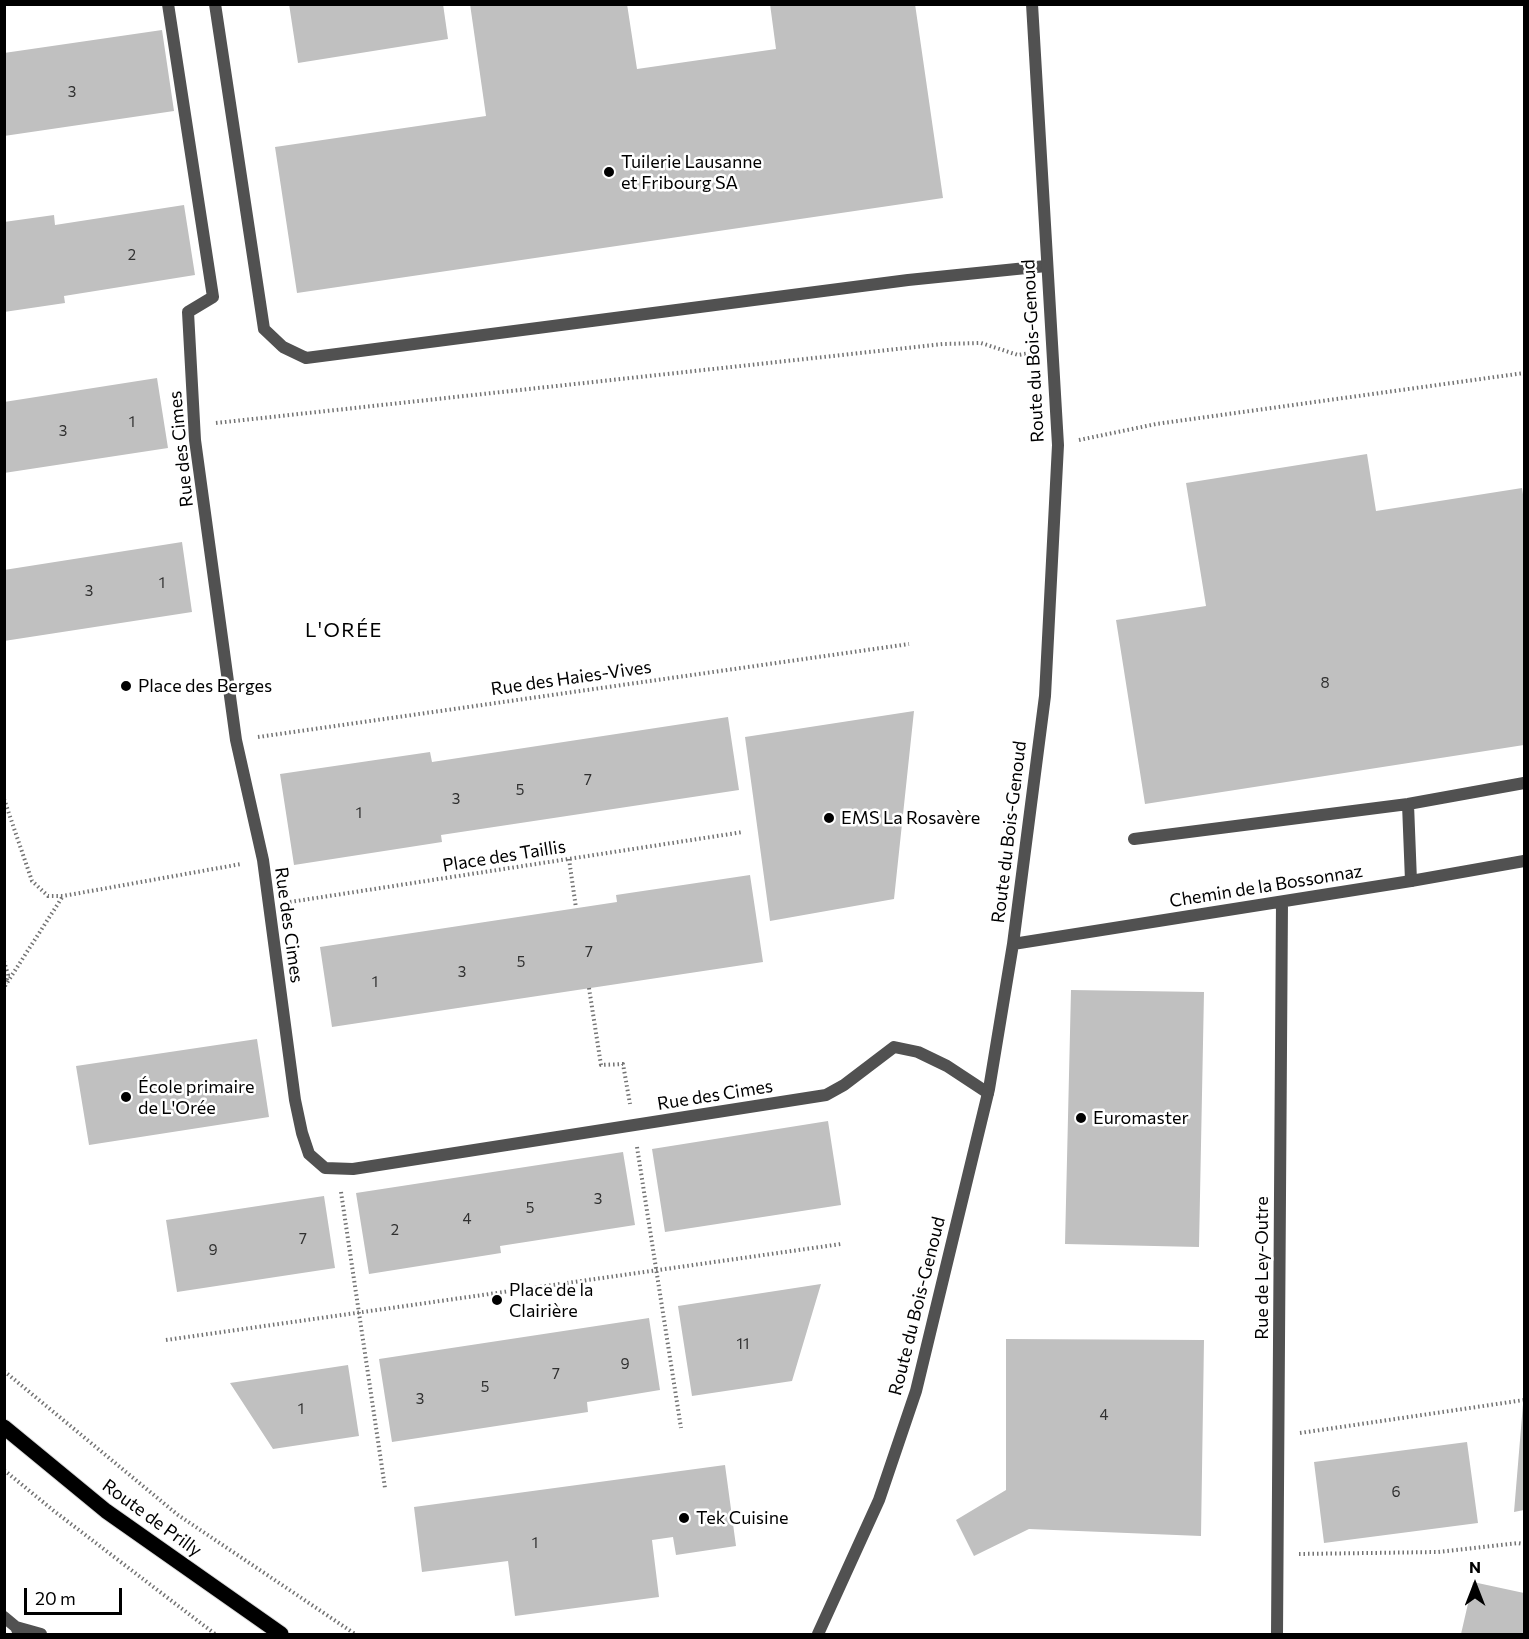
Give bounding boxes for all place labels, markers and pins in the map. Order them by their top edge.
place label: Tuilerie Lausanne et Fribourg SA [621,151,762,194]
marker: Tuilerie Lausanne et Fribourg SA [602,165,616,179]
place label: Place des Berges [138,675,272,697]
marker: Place des Berges [119,679,133,693]
place label: EMS La Rosavère [841,807,980,829]
marker: EMS La Rosavère [822,811,836,825]
place label: École primaire de L'Orée [138,1076,254,1118]
marker: École primaire de L'Orée [119,1090,133,1104]
place label: Euromaster [1093,1107,1189,1129]
marker: Euromaster [1074,1111,1088,1125]
place label: Place de la Clairière [509,1279,593,1322]
marker: Place de la Clairière [490,1293,504,1307]
place label: Tek Cuisine [696,1507,788,1529]
marker: Tek Cuisine [677,1511,691,1525]

